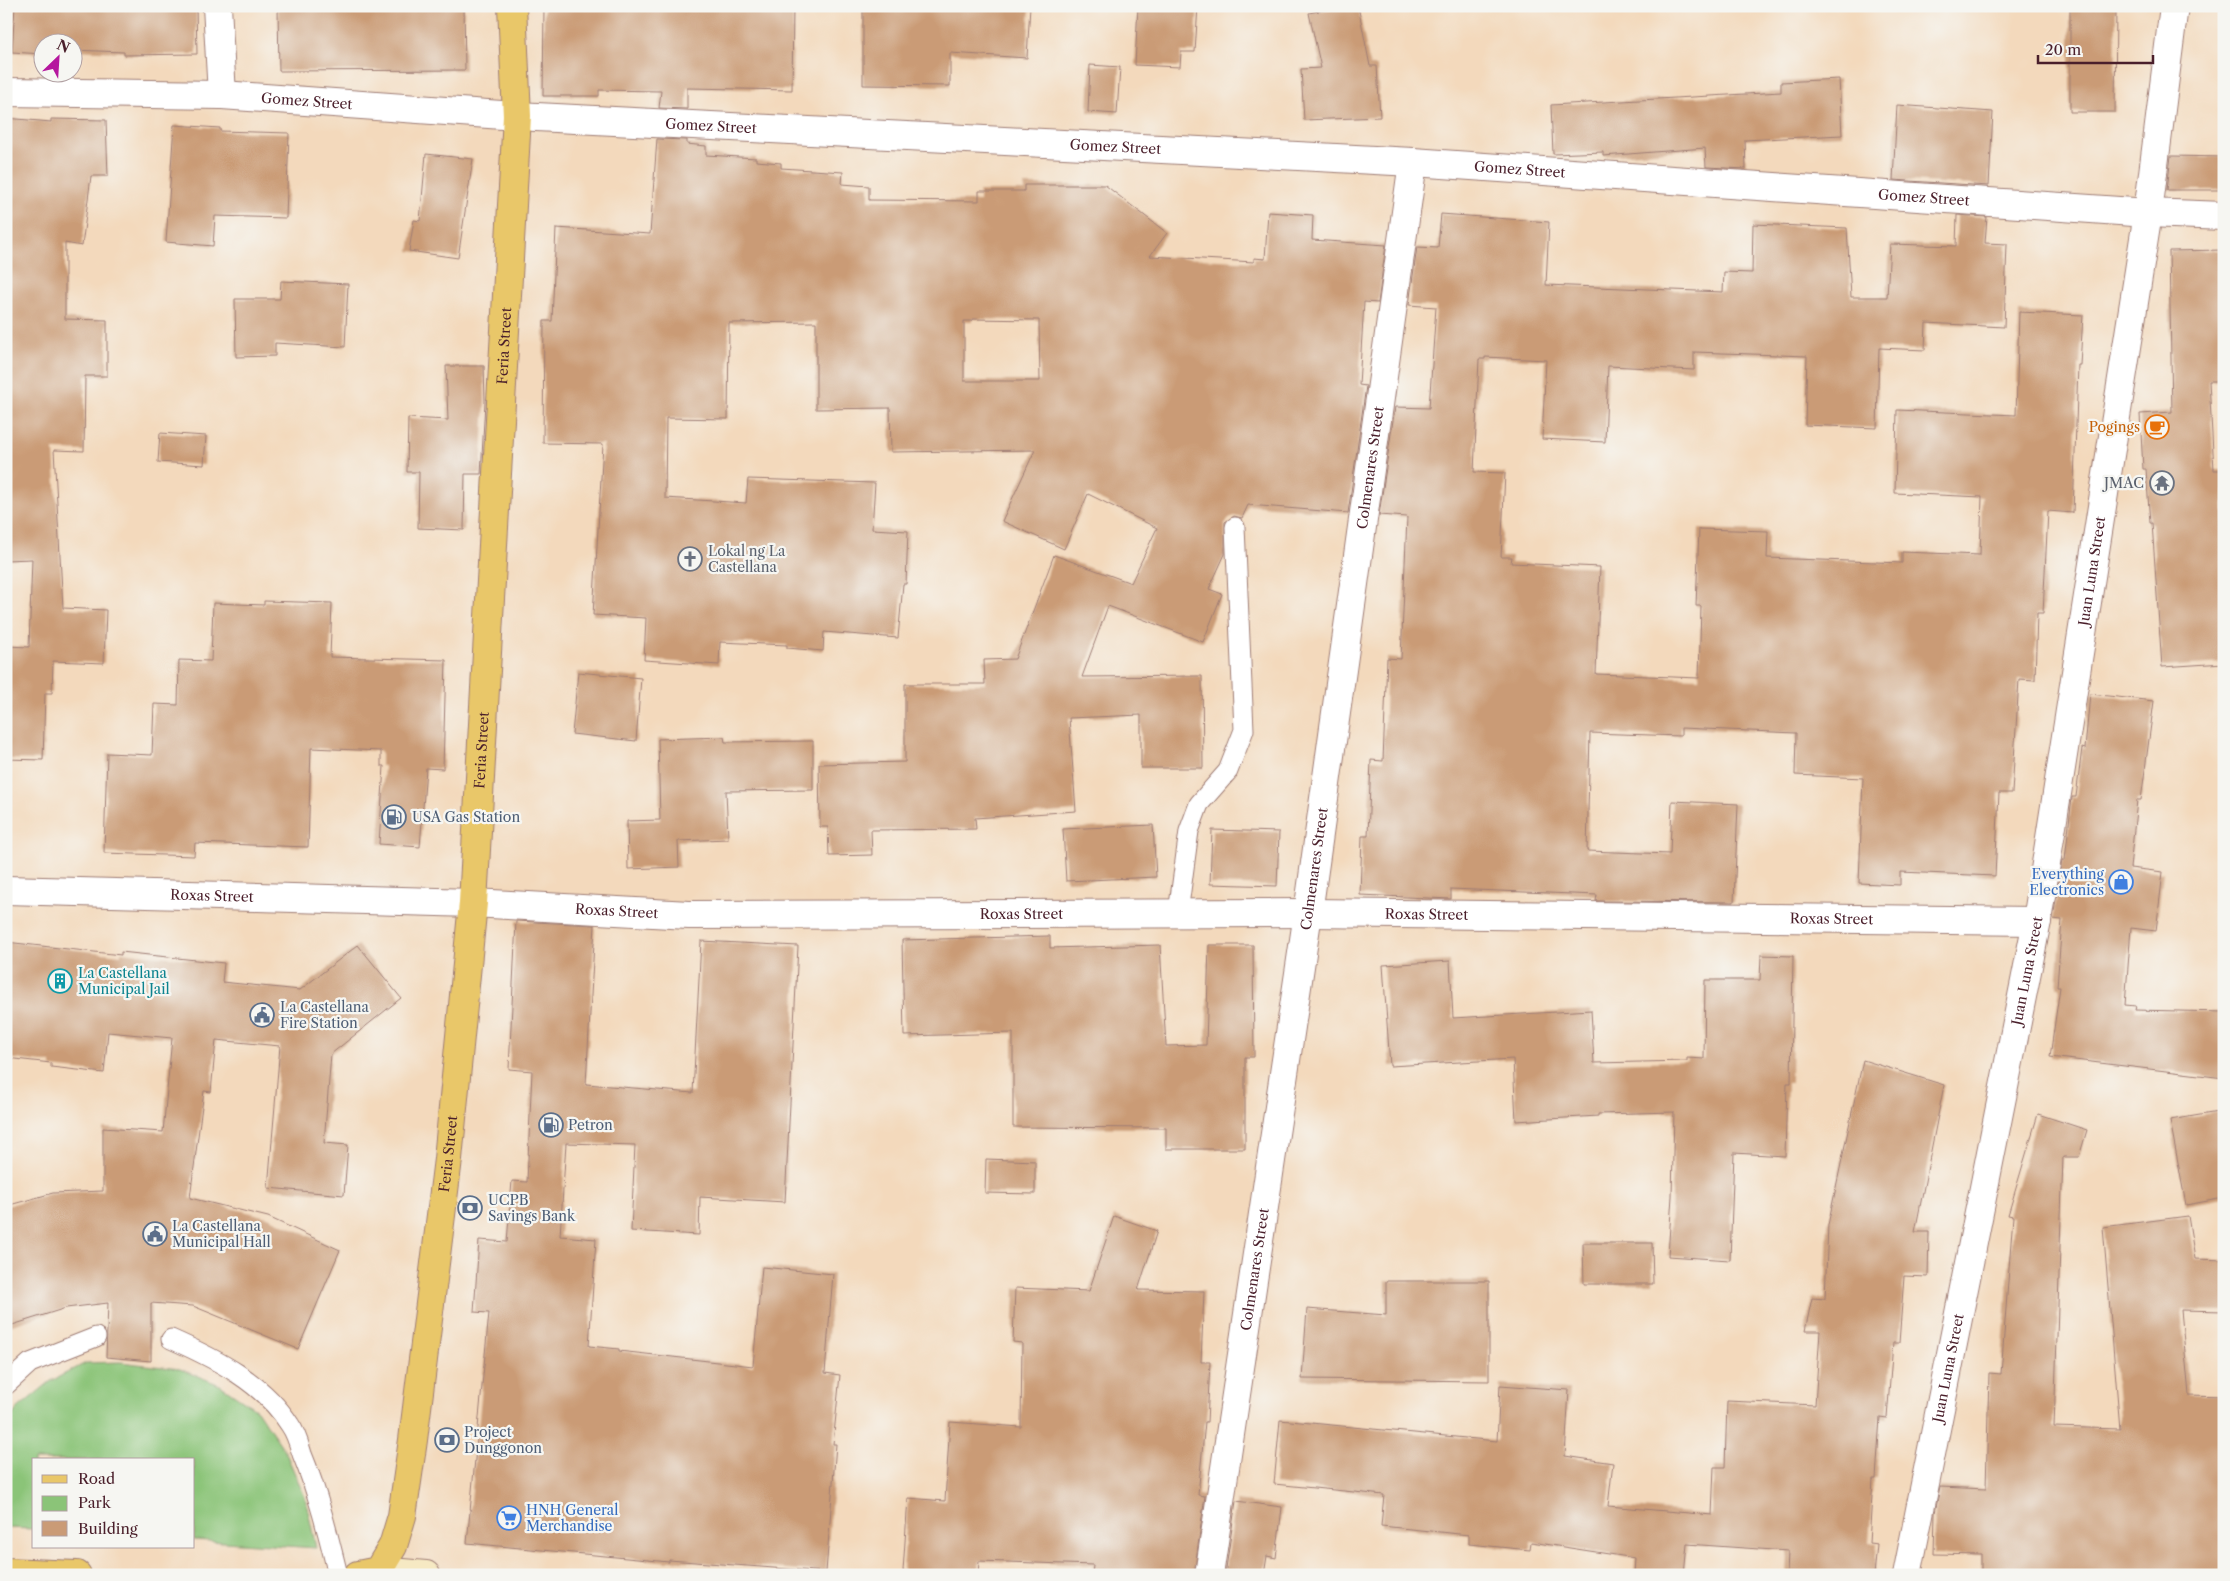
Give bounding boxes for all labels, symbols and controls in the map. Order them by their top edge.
north arrow [32,32,82,82]
scale bar [2038,32,2152,64]
text: N [54,35,73,57]
text: 20 m [2045,40,2081,59]
street label: Gomez Street [261,89,353,113]
street label: Gomez Street [665,115,757,137]
street label: Gomez Street [1069,135,1162,158]
street label: Gomez Street [1474,157,1566,182]
street label: Gomez Street [1878,185,1970,210]
street label: Feria Street [493,307,515,385]
street label: Colmenares Street [1353,405,1388,530]
cafe icon: Pogings [2144,414,2170,440]
place label: Pogings [2089,418,2140,436]
temple icon: JMAC [2149,470,2175,496]
place label: JMAC [2102,474,2144,492]
street label: Juan Luna Street [2074,515,2109,629]
place label: Lokal ng La Castellana [708,542,786,576]
church icon: Lokal ng La Castellana [677,546,703,572]
street label: Feria Street [470,711,493,789]
fuel station icon: USA Gas Station [381,804,407,830]
street label: Colmenares Street [1297,806,1332,931]
place label: USA Gas Station [412,808,520,826]
place label: Everything Electronics [2029,865,2105,899]
shop icon: Everything Electronics [2108,869,2134,895]
street label: Roxas Street [170,886,254,906]
street label: Roxas Street [574,900,659,922]
street label: Roxas Street [980,905,1063,923]
street label: Roxas Street [1385,905,1468,924]
street label: Roxas Street [1790,909,1873,928]
street label: Juan Luna Street [2007,915,2047,1029]
place label: La Castellana Municipal Jail [78,964,170,998]
building icon: La Castellana Municipal Jail [47,968,73,994]
place label: La Castellana Fire Station [280,998,370,1032]
public building icon: La Castellana Fire Station [249,1002,275,1028]
fuel station icon: Petron [538,1112,564,1138]
street label: Feria Street [435,1115,461,1193]
place label: Petron [568,1116,613,1134]
place label: UCPB Savings Bank [488,1191,576,1225]
bank icon: UCPB Savings Bank [457,1195,483,1221]
street label: Colmenares Street [1237,1207,1273,1332]
place label: La Castellana Municipal Hall [172,1217,271,1251]
public building icon: La Castellana Municipal Hall [142,1221,168,1247]
street label: Juan Luna Street [1928,1312,1968,1426]
place label: Project Dunggonon [464,1423,542,1457]
bank icon: Project Dunggonon [434,1427,460,1453]
legend [32,1458,195,1548]
text: Road [78,1469,115,1488]
text: Park [78,1493,112,1512]
place label: HNH General Merchandise [526,1501,618,1535]
supermarket icon: HNH General Merchandise [496,1505,522,1531]
text: Building [78,1519,138,1538]

